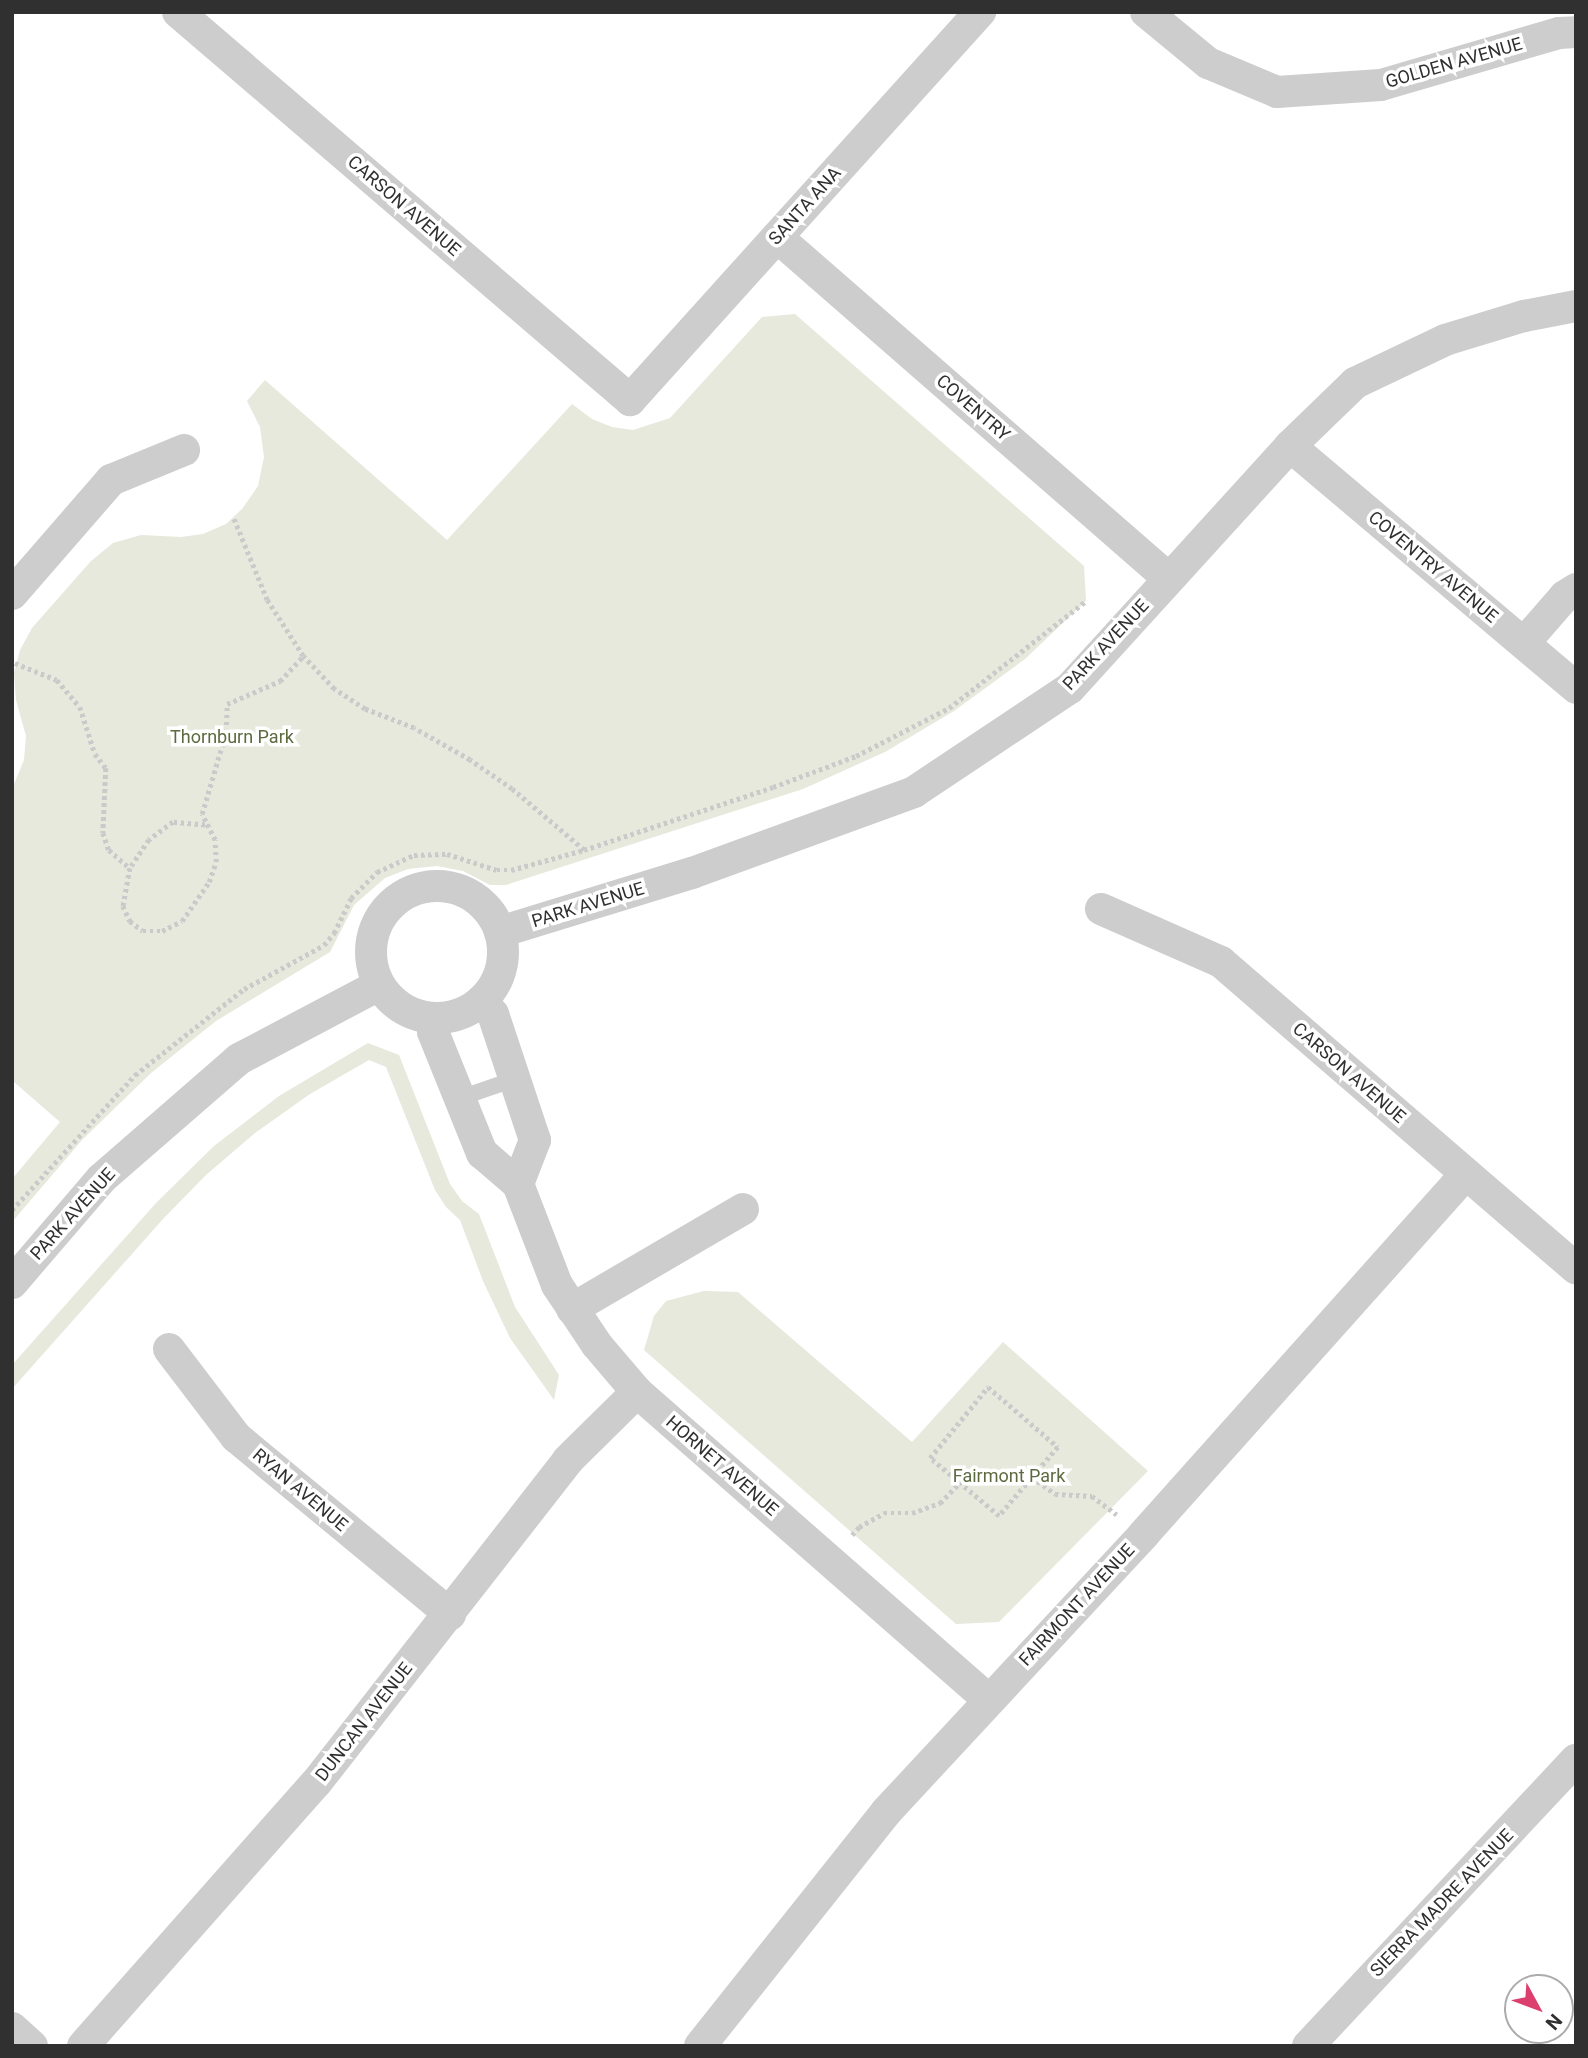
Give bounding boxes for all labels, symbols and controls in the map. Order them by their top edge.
street label: GOLDEN AVENUE [1383,33,1525,93]
street label: CARSON AVENUE [343,151,465,261]
street label: SANTA ANA [764,162,846,250]
street label: COVENTRY [932,370,1014,446]
street label: COVENTRY AVENUE [1364,507,1502,627]
street label: PARK AVENUE [1058,595,1154,695]
park label: Thornburn Park [170,726,294,748]
street label: PARK AVENUE [529,878,647,932]
street label: CARSON AVENUE [1288,1018,1410,1128]
street label: PARK AVENUE [26,1164,120,1264]
street label: HORNET AVENUE [661,1411,783,1521]
street label: RYAN AVENUE [248,1444,352,1536]
park label: Fairmont Park [953,1465,1065,1487]
street label: FAIRMONT AVENUE [1015,1539,1139,1671]
street label: DUNCAN AVENUE [311,1658,417,1786]
street label: SIERRA MADRE AVENUE [1366,1825,1518,1981]
north arrow [1504,1974,1574,2044]
text: N [1541,2009,1567,2034]

